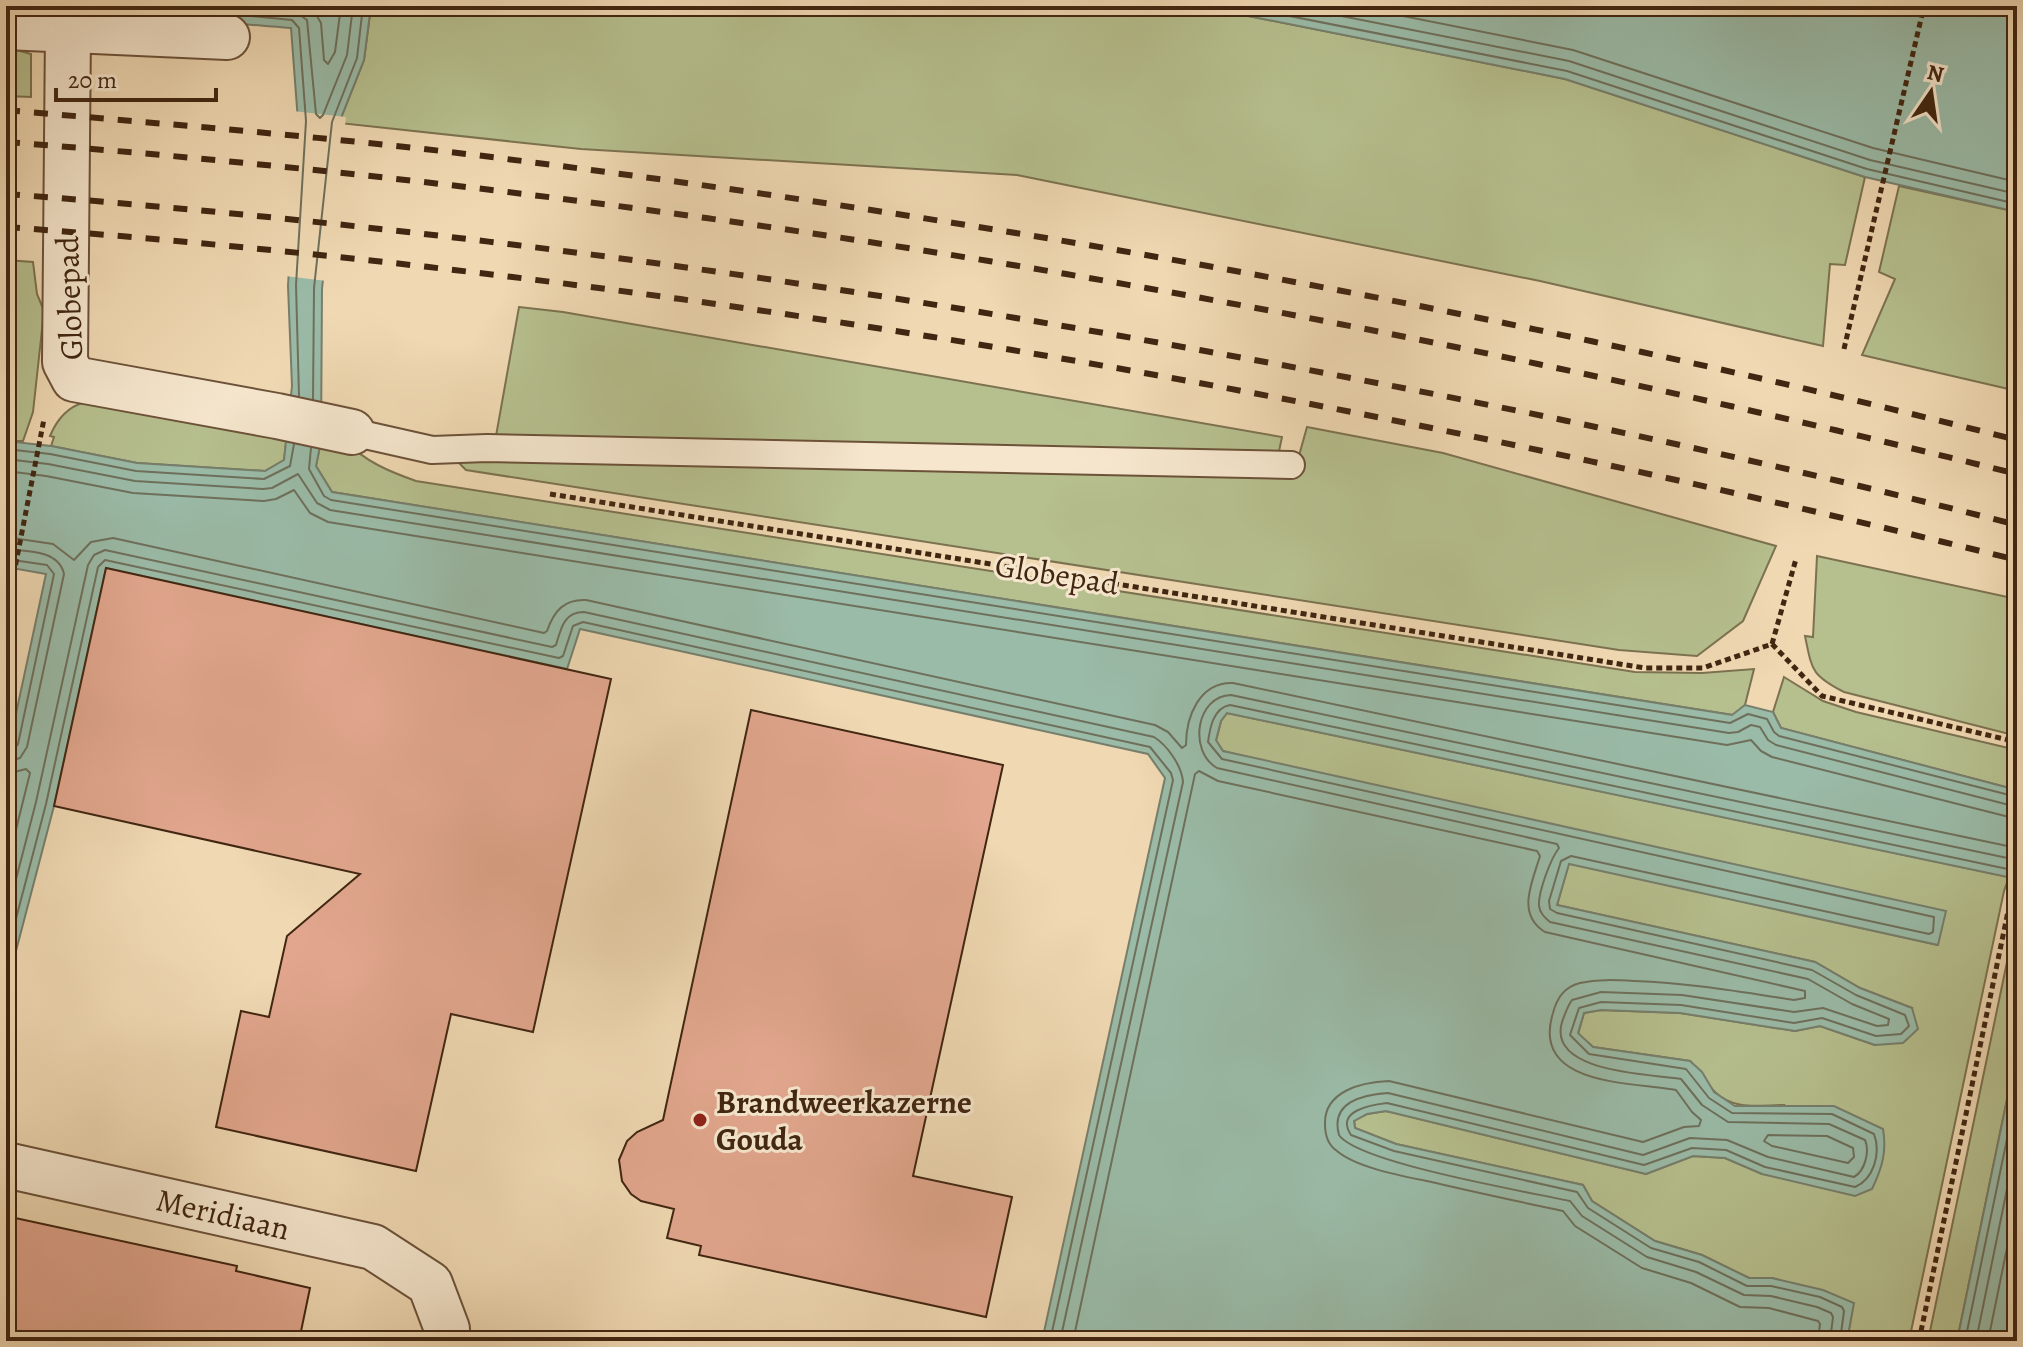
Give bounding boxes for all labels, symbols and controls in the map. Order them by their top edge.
scale bar [56,52,216,102]
north arrow [1891,52,1971,132]
text: N [1924,57,1946,90]
text: 20 m [68,64,117,96]
street label: Globepad [45,234,93,361]
street label: Globepad [992,543,1123,606]
place label: Brandweerkazerne Gouda [716,1080,972,1161]
marker: Brandweerkazerne Gouda [691,1111,709,1129]
street label: Meridiaan [152,1177,294,1251]

